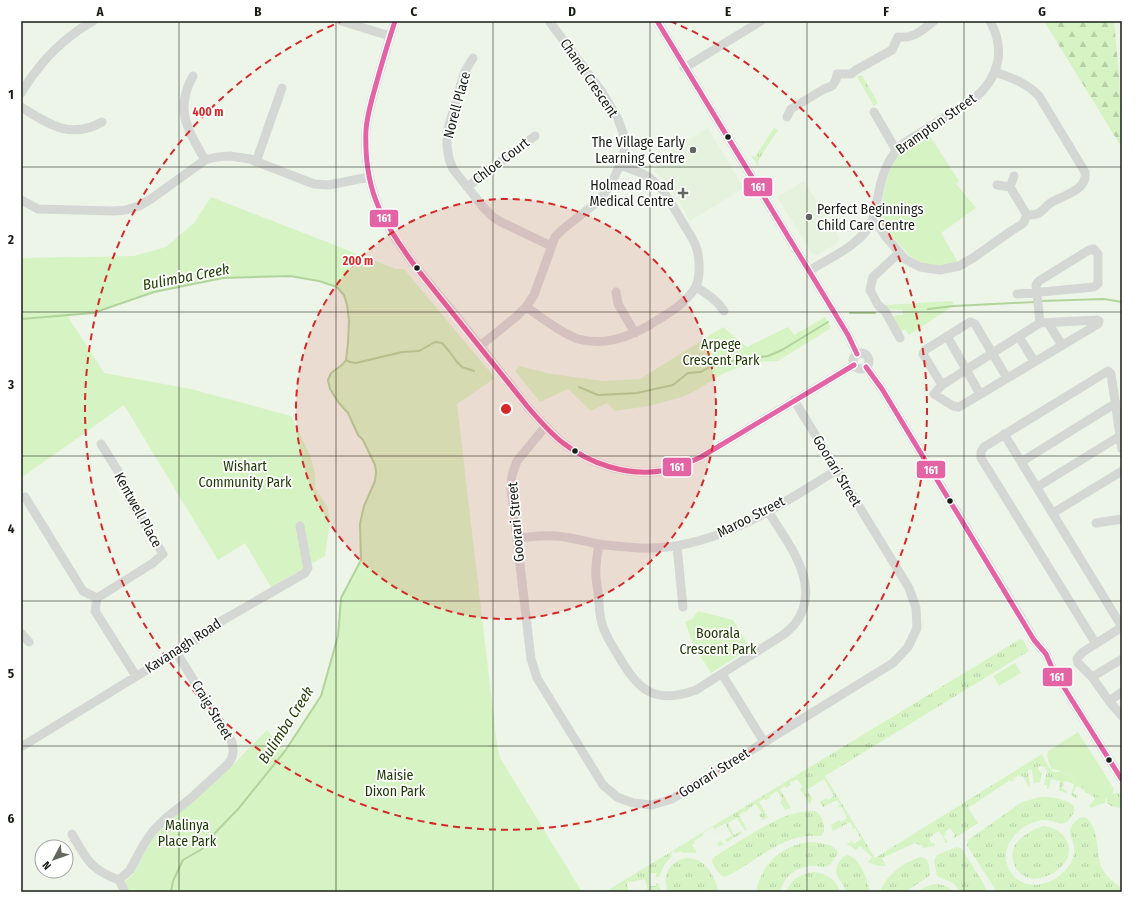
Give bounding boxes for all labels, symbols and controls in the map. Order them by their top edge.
text: A [95,4,104,19]
text: B [254,4,262,19]
text: C [411,4,418,19]
text: D [568,4,576,19]
text: E [725,4,731,19]
text: F [883,4,889,19]
text: G [1038,4,1046,19]
street label: Chanel Crescent [556,35,622,121]
street label: Norell Place [440,70,474,140]
text: 1 [8,87,14,102]
street label: Brampton Street [893,90,980,158]
text: 400 m [193,105,223,119]
unlabelled marker [723,132,733,142]
street label: Chloe Court [469,134,533,188]
place label: The Village Early Learning Centre [592,134,686,167]
marker: The Village Early Learning Centre [688,145,698,155]
place label: Holmead Road Medical Centre [589,177,674,210]
line badge: 161 [743,177,773,197]
text: 161 [751,181,765,194]
marker: Holmead Road Medical Centre [677,187,689,199]
place label: Perfect Beginnings Child Care Centre [817,201,923,234]
line badge: 161 [369,209,399,228]
text: 161 [377,212,391,225]
marker: Perfect Beginnings Child Care Centre [804,212,814,222]
text: 2 [7,232,14,247]
text: 200 m [342,254,373,268]
water label: Bulimba Creek [141,260,231,294]
unlabelled marker [412,263,422,273]
park label: Arpege Crescent Park [682,336,760,369]
text: 3 [7,377,14,392]
centre of rings [499,402,513,416]
street label: Goorari Street [809,432,865,510]
unlabelled marker [570,446,580,456]
line badge: 161 [662,457,692,477]
park label: Wishart Community Park [199,458,292,491]
line badge: 161 [916,460,946,479]
text: 161 [670,461,684,474]
text: 161 [924,464,938,477]
street label: Kentwell Place [110,470,166,551]
street label: Goorari Street [504,481,528,563]
street label: Maroo Street [714,492,788,541]
unlabelled marker [945,496,955,506]
text: 4 [8,521,15,536]
street label: Kavanagh Road [142,615,224,677]
park label: Boorala Crescent Park [679,625,757,658]
text: 5 [8,666,14,681]
line badge: 161 [1042,667,1073,687]
text: 161 [1050,671,1064,684]
street label: Craig Street [188,677,237,743]
water label: Bulimba Creek [254,683,318,767]
street label: Goorari Street [675,744,753,801]
unlabelled marker [1104,755,1114,765]
park label: Maisie Dixon Park [365,767,426,800]
text: 6 [8,811,15,826]
park label: Malinya Place Park [158,817,217,850]
north arrow [34,839,74,879]
text: N [40,858,54,872]

